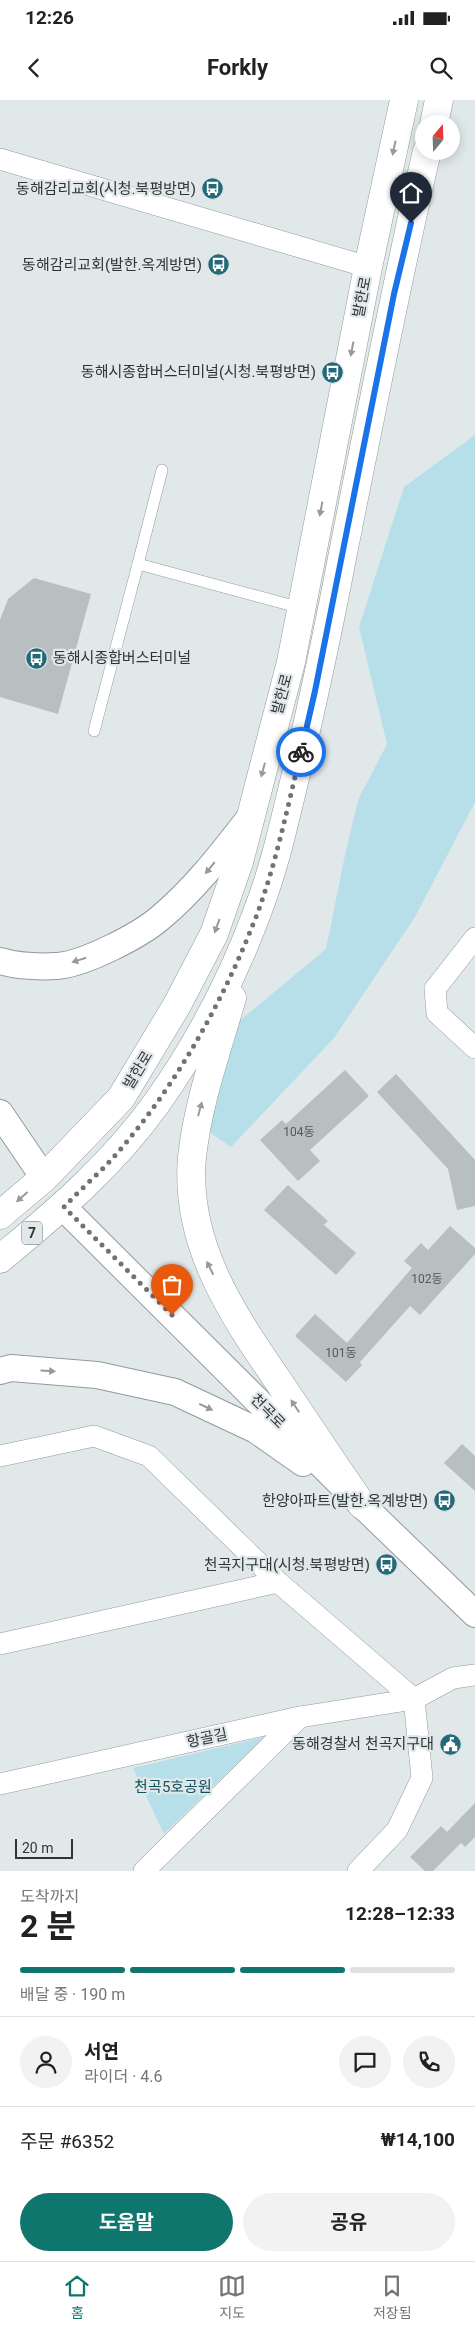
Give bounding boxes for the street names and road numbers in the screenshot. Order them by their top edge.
street label: 발한로 [349,275,375,319]
street label: 발한로 [268,672,296,716]
street label: 발한로 [120,1048,156,1092]
road number: 7 [22,1222,42,1244]
street label: 천곡로 [247,1390,289,1432]
street label: 항골길 [185,1725,229,1751]

